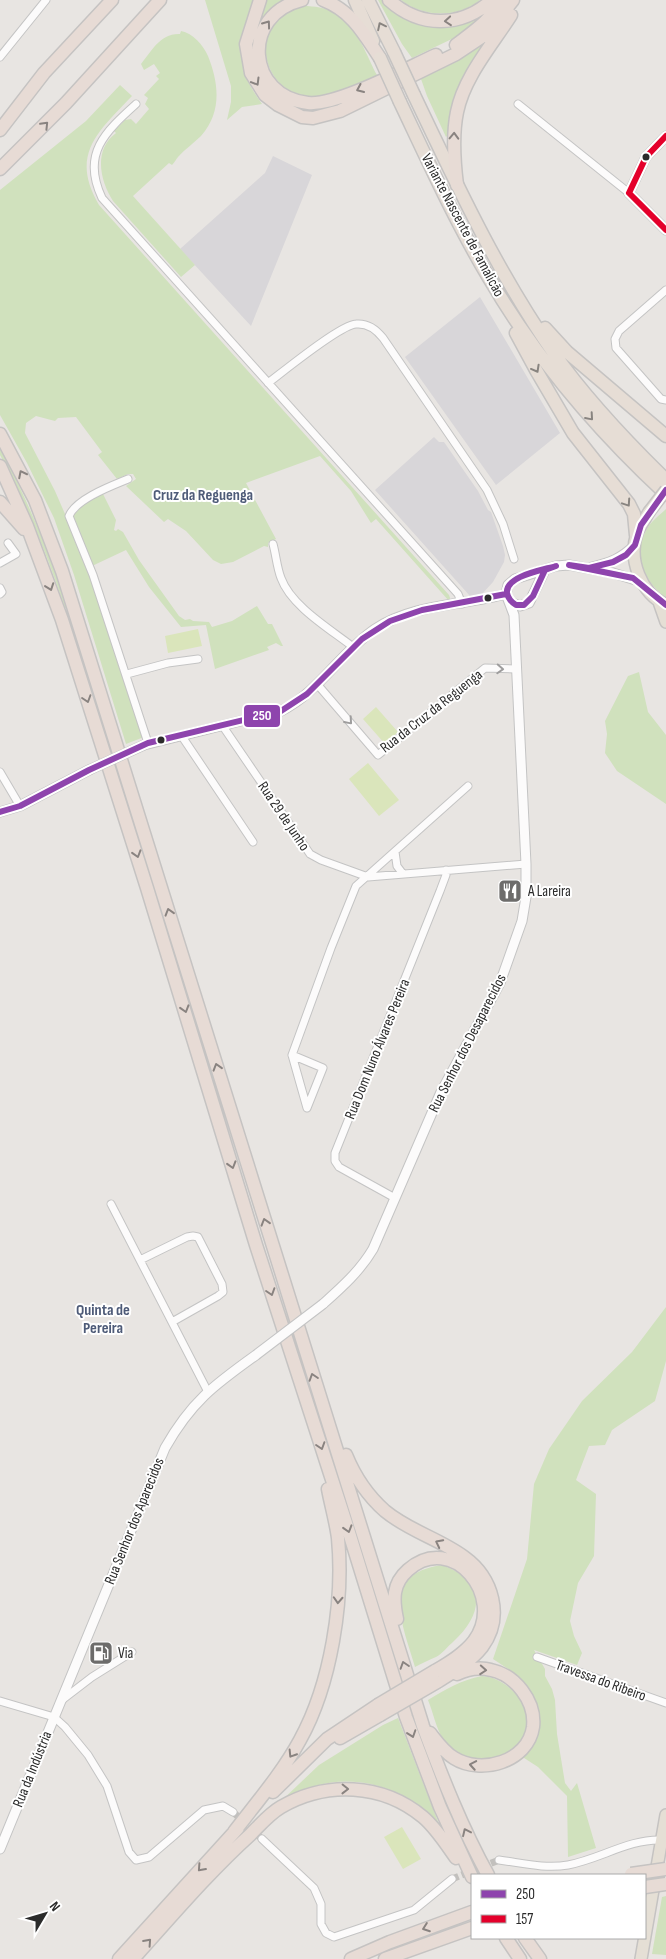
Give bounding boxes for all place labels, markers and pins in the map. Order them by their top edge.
unlabelled marker [641,152,651,162]
unlabelled marker [483,593,493,603]
unlabelled marker [156,735,166,745]
restaurant icon: A Lareira [497,878,523,904]
place label: A Lareira [527,882,571,901]
fuel station icon: Via [88,1640,114,1666]
place label: Via [118,1644,134,1663]

